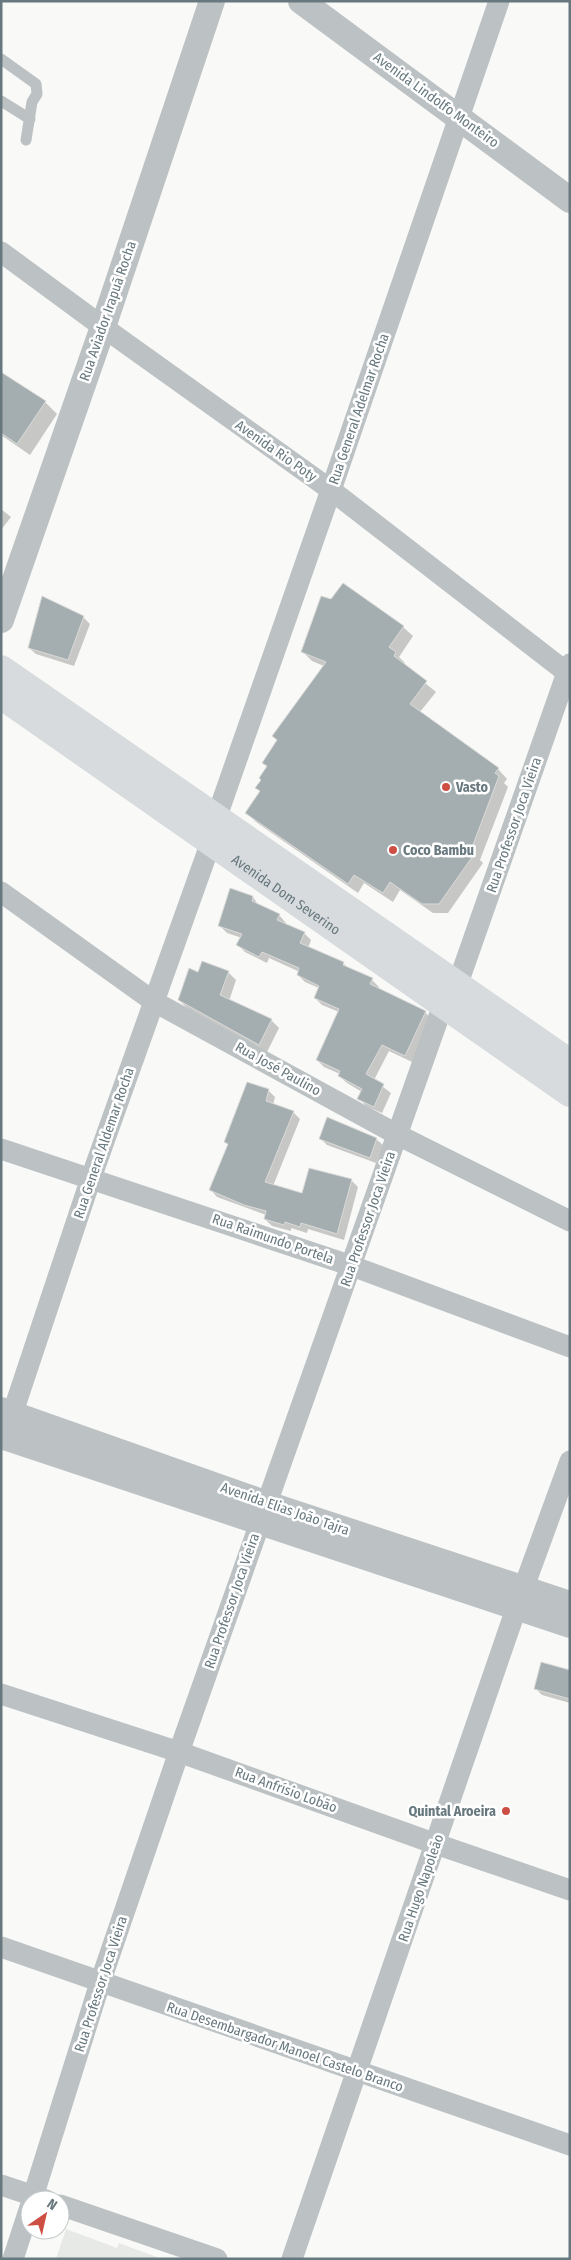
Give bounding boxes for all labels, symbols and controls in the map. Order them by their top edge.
street label: Avenida Lindolfo Monteiro [370,49,502,151]
street label: Rua Aviador Irapuã Rocha [76,239,140,383]
street label: Rua General Adelmar Rocha [325,331,393,487]
street label: Avenida Rio Poty [232,417,321,486]
street label: Rua Professor Joca Vieira [483,755,545,895]
place label: Vasto [455,779,488,796]
marker: Vasto [440,781,452,793]
place label: Coco Bambu [403,842,474,859]
marker: Coco Bambu [387,844,399,856]
street label: Avenida Dom Severino [229,851,344,938]
street label: Rua José Paulino [232,1038,324,1100]
street label: Rua General Aldemar Rocha [70,1065,138,1221]
street label: Rua Professor Joca Vieira [337,1149,399,1289]
street label: Rua Raimundo Portela [210,1210,336,1268]
street label: Avenida Elias João Tajra [219,1479,352,1539]
street label: Rua Professor Joca Vieira [201,1531,263,1671]
street label: Rua Anfrísio Lobão [233,1764,339,1816]
place label: Quintal Aroeira [408,1803,496,1820]
marker: Quintal Aroeira [500,1805,512,1817]
street label: Rua Hugo Napoleão [395,1832,447,1944]
street label: Rua Professor Joca Vieira [71,1914,131,2054]
street label: Rua Desembargador Manoel Castelo Branco [164,1998,406,2096]
north arrow [20,2190,70,2240]
text: N [44,2195,60,2214]

